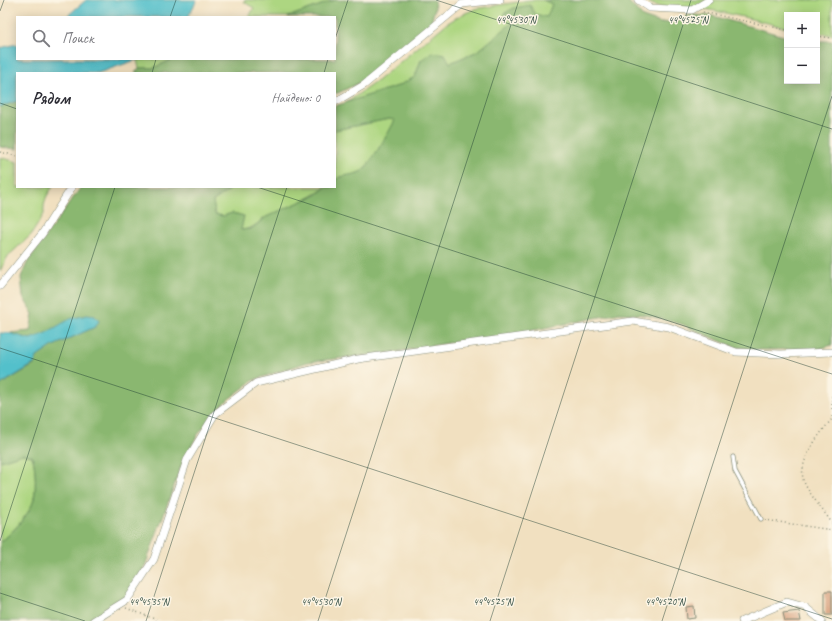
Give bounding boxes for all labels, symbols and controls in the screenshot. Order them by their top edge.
map controls [784,12,820,84]
button: + [784,12,820,48]
text: 44°45'30"N [496,13,538,26]
text: 44°45'25"N [668,13,710,26]
search box [16,16,336,60]
icon: search [30,27,52,49]
text: Поиск [62,29,94,48]
button: − [784,48,820,84]
text: Рядом [32,88,70,109]
text: Найдено: 0 [272,90,320,106]
text: 44°45'35"N [129,595,171,608]
text: 44°45'30"N [301,595,343,608]
text: 44°45'25"N [473,595,515,608]
text: 44°45'20"N [645,595,687,608]

